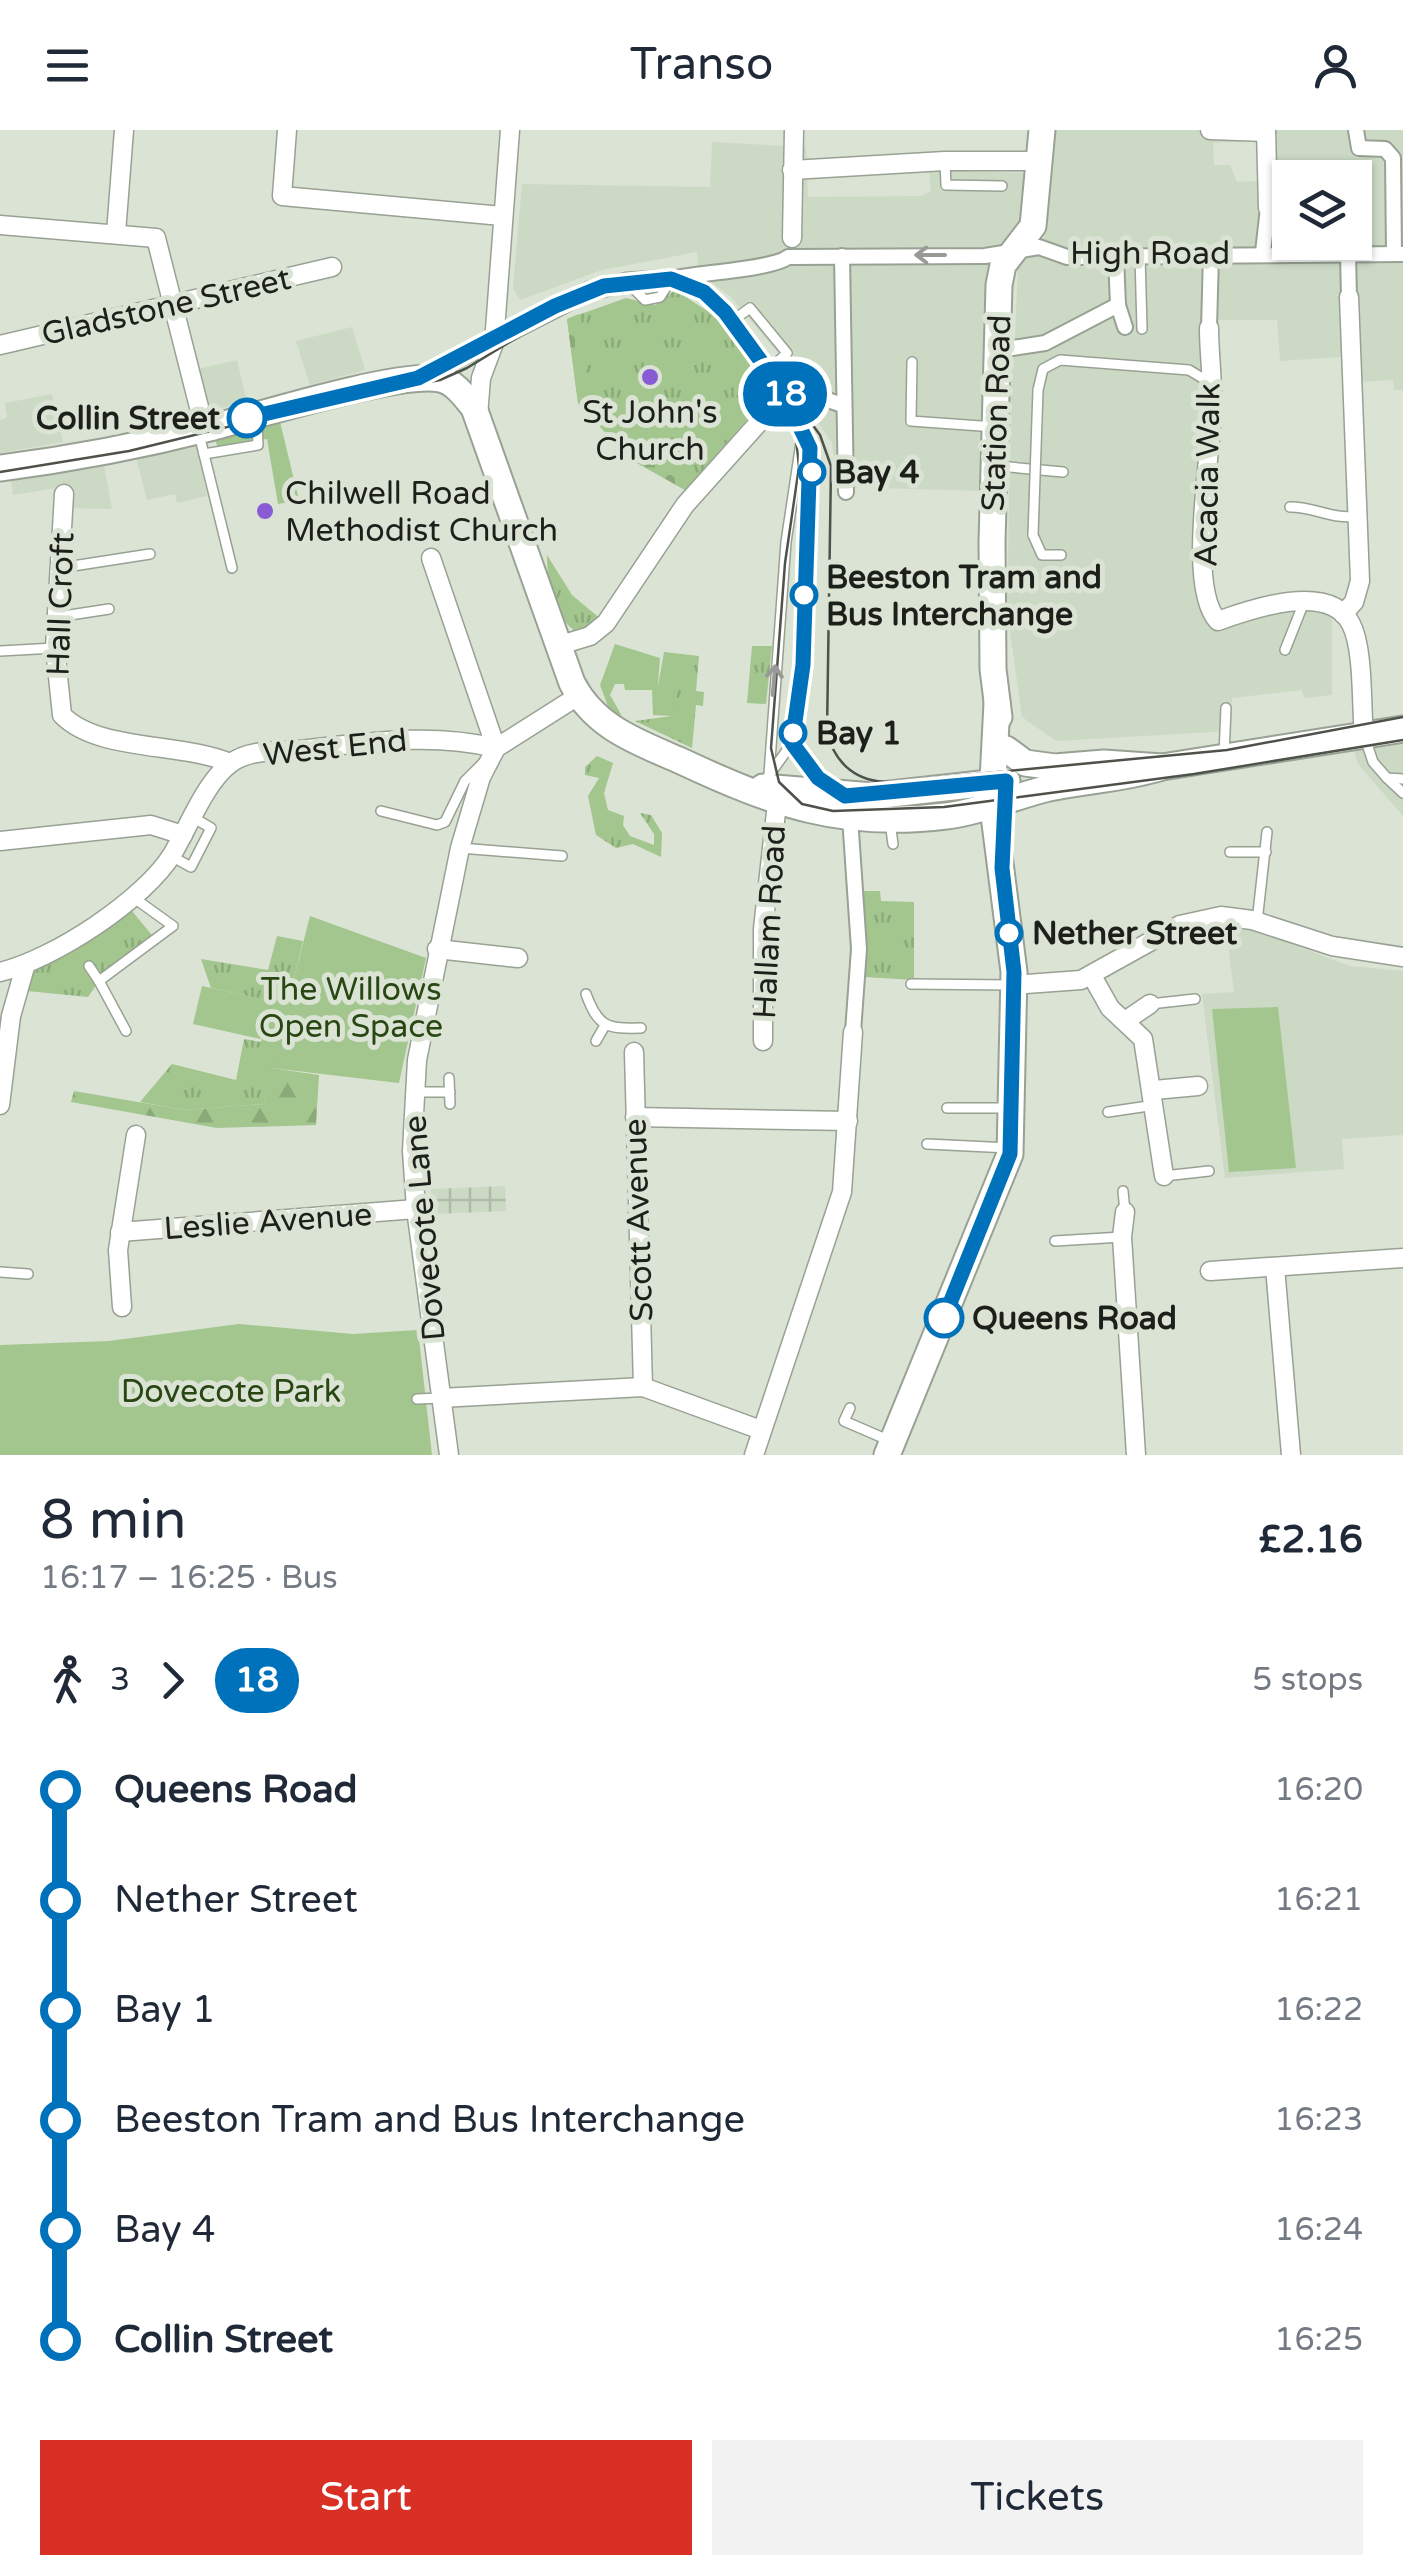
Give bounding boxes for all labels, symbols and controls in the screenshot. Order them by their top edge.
icon: menu [40,38,95,93]
text: Transo [630,38,773,92]
icon: person [1308,38,1363,93]
map controls [1272,160,1372,260]
button: layers [1272,160,1372,260]
street label: High Road [1070,235,1230,273]
one-way arrow [915,246,948,264]
street label: Gladstone Street [38,260,294,354]
street label: Station Road [975,314,1019,512]
line badge: 18 [740,362,830,426]
marker: St John's Church [639,366,661,388]
text: 18 [763,373,807,415]
street label: Acacia Walk [1187,383,1229,567]
place label: St John's Church [582,394,718,469]
marker: Collin Street [228,399,266,437]
place label: Collin Street [36,400,221,438]
place label: Bay 4 [834,454,919,492]
marker: Bay 4 [799,459,825,485]
place label: Chilwell Road Methodist Church [285,475,558,550]
marker: Chilwell Road Methodist Church [254,500,276,522]
street label: Hall Croft [40,532,82,676]
place label: Beeston Tram and Bus Interchange [826,559,1102,634]
marker: Beeston Tram and Bus Interchange [791,582,817,608]
one-way arrow [765,664,784,697]
place label: Bay 1 [816,715,901,753]
marker: Bay 1 [780,720,806,746]
street label: West End [261,722,409,774]
street label: Hallam Road [746,824,794,1020]
place label: Nether Street [1032,915,1238,953]
marker: Nether Street [996,920,1022,946]
park label: The Willows Open Space [259,971,443,1046]
street label: Dovecote Lane [396,1114,454,1342]
street label: Scott Avenue [616,1118,662,1322]
street label: Leslie Avenue [163,1196,374,1248]
marker: Queens Road [925,1299,963,1337]
place label: Queens Road [972,1300,1177,1338]
park label: Dovecote Park [121,1373,341,1411]
text: 8 min [40,1488,187,1554]
text: £2.16 [1259,1517,1363,1563]
text: 16:17 – 16:25 · Bus [40,1559,338,1597]
icon: walk [40,1653,95,1708]
icon: forward [145,1653,200,1708]
text: 18 [235,1659,279,1701]
text: 3 [110,1661,130,1699]
text: 5 stops [1252,1661,1363,1699]
text: Queens Road [114,1767,357,1813]
text: 16:20 [1274,1771,1363,1809]
text: Nether Street [114,1877,358,1923]
text: 16:21 [1274,1881,1363,1919]
text: Bay 1 [114,1987,216,2033]
text: 16:22 [1274,1991,1363,2029]
text: Beeston Tram and Bus Interchange [114,2097,745,2143]
text: 16:23 [1274,2101,1363,2139]
text: Bay 4 [114,2207,216,2253]
text: 16:24 [1274,2211,1363,2249]
text: Collin Street [114,2317,333,2363]
text: 16:25 [1274,2321,1363,2359]
button: Start [40,2440,692,2555]
button: Tickets [712,2440,1363,2555]

